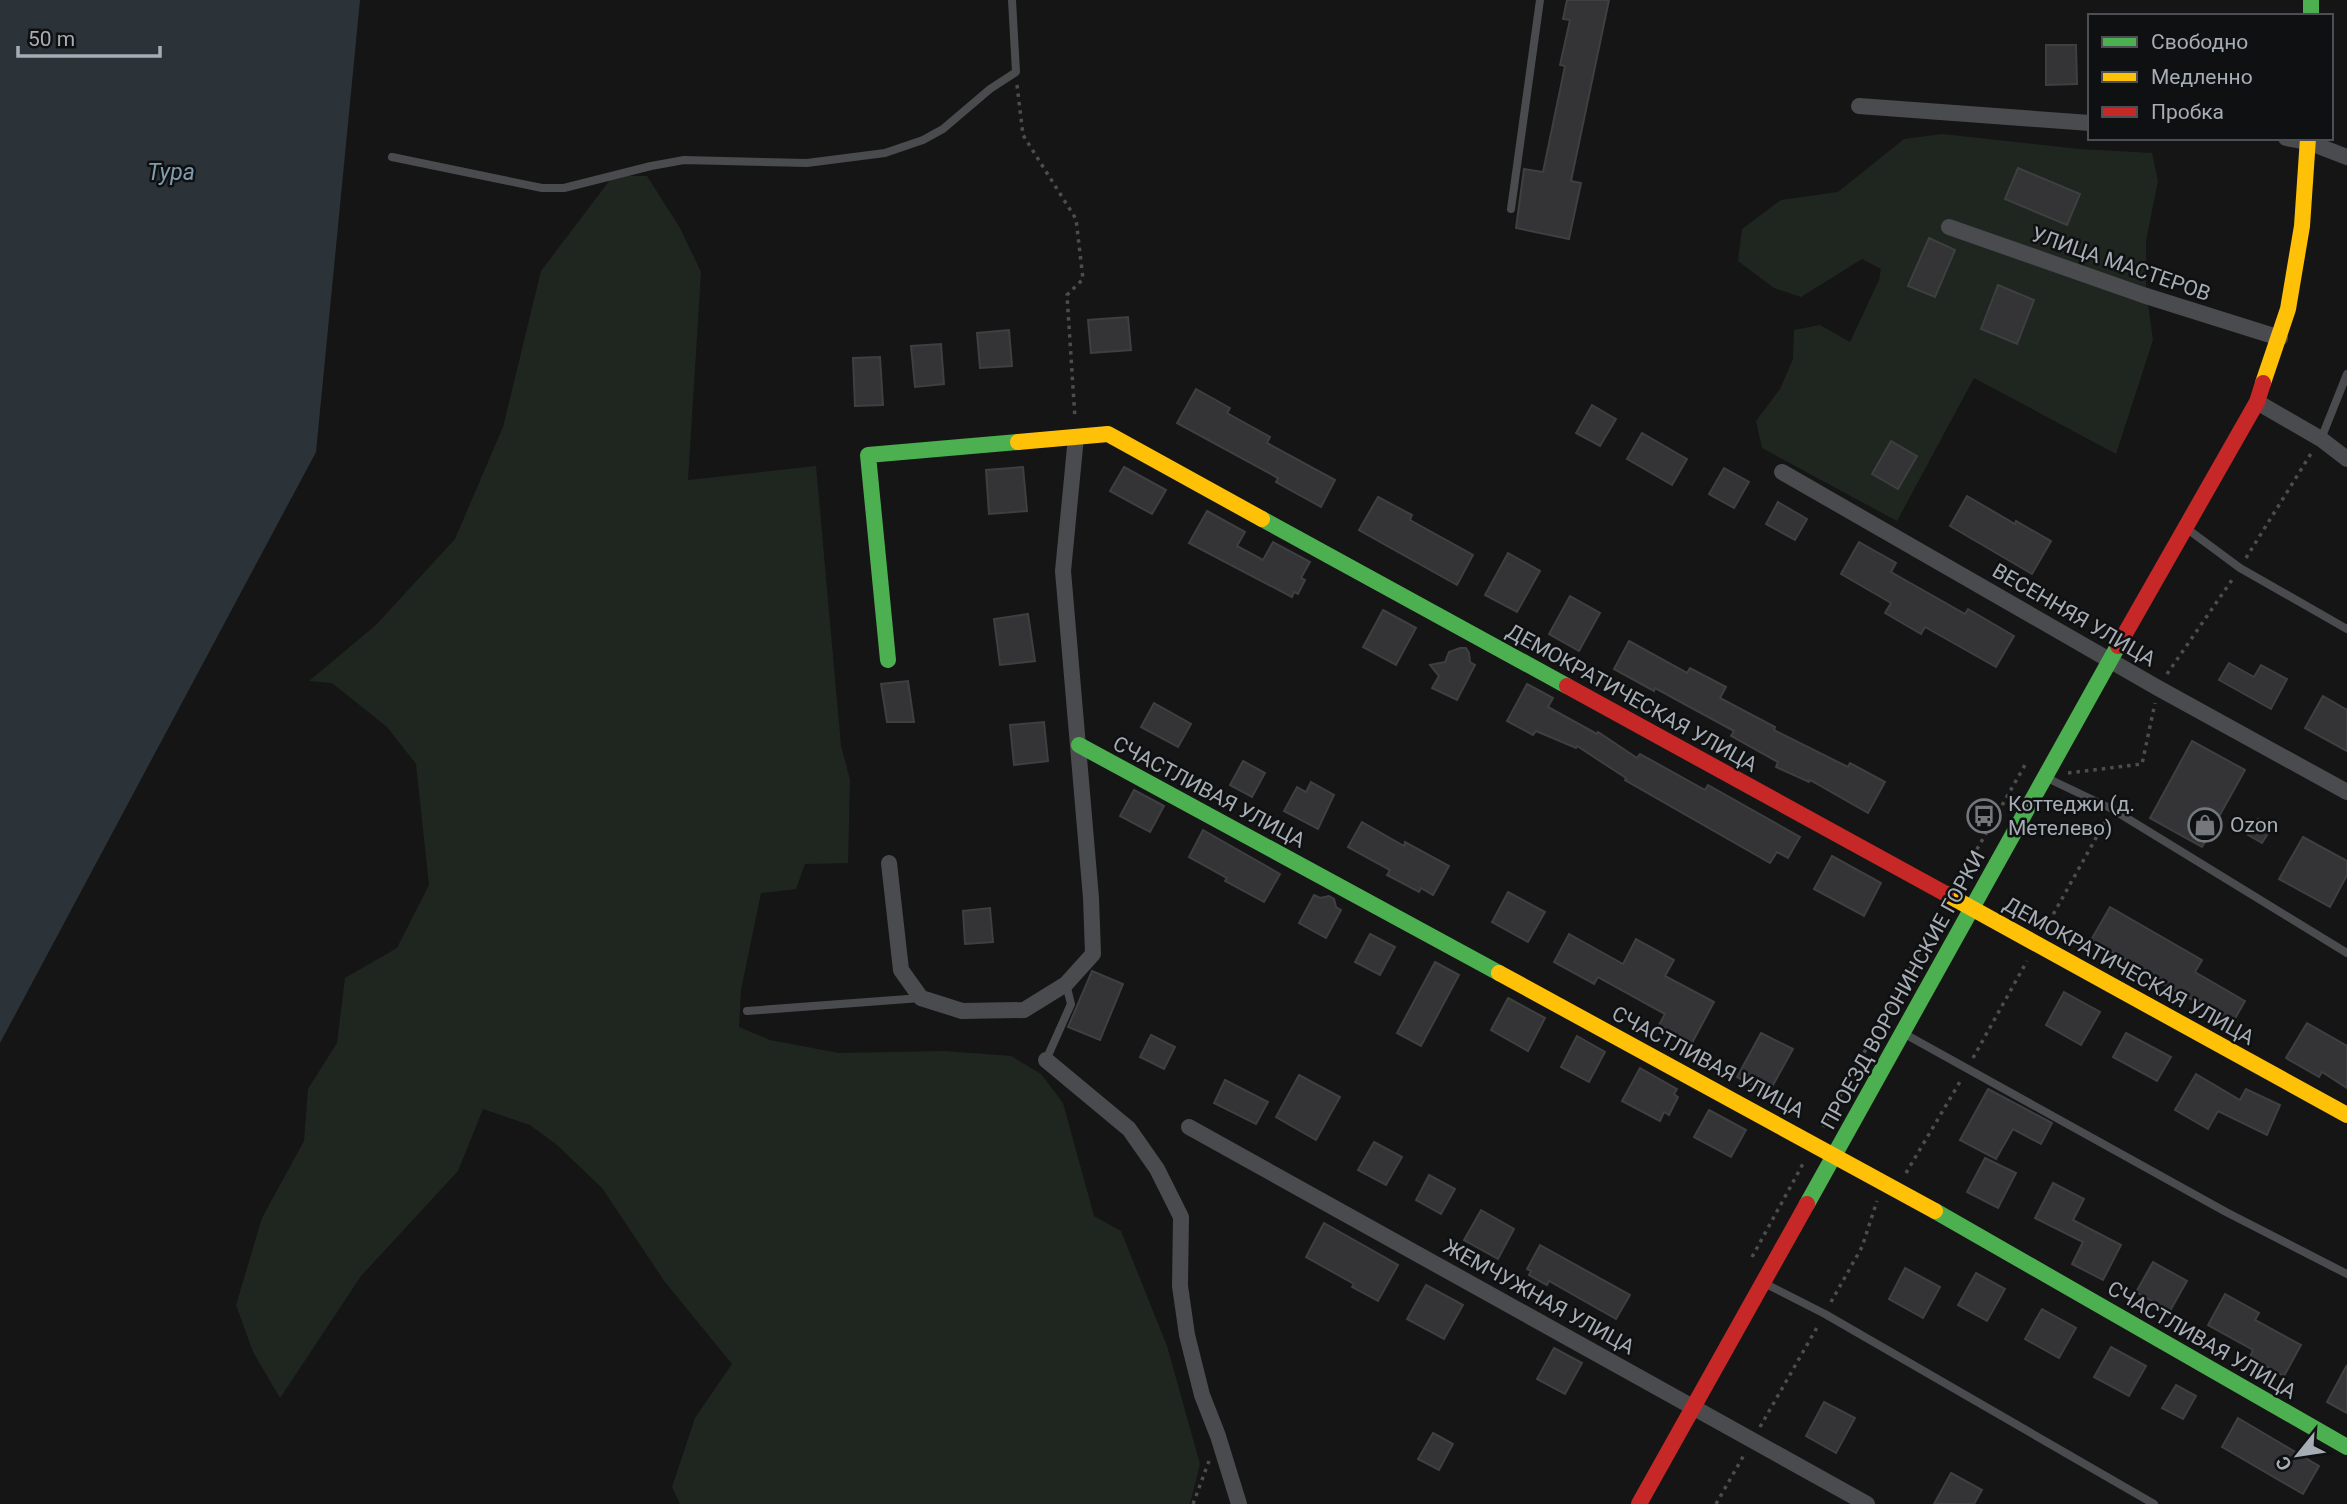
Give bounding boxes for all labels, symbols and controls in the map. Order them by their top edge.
scale bar [18,14,159,58]
legend [2088,14,2333,140]
text: 50 m [28,27,75,51]
text: Свободно [2151,30,2248,54]
text: Медленно [2151,65,2253,89]
text: Пробка [2151,100,2224,124]
water label: Тура [147,159,195,186]
street label: УЛИЦА МАСТЕРОВ [2028,222,2214,306]
street label: ВЕСЕННЯЯ УЛИЦА [1988,559,2160,672]
street label: ДЕМОКРАТИЧЕСКАЯ УЛИЦА [1502,619,1762,777]
street label: СЧАСТЛИВАЯ УЛИЦА [1109,731,1309,853]
place label: Коттеджи (д. Метелево) [2008,792,2135,840]
bus stop icon: Коттеджи (д. Метелево) [1965,797,2003,835]
shop icon: Ozon [2186,806,2224,844]
place label: Ozon [2230,813,2278,837]
street label: ПРОЕЗД ВОРОНИНСКИЕ ГОРКИ [1816,847,1990,1133]
street label: ДЕМОКРАТИЧЕСКАЯ УЛИЦА [1999,892,2259,1050]
street label: СЧАСТЛИВАЯ УЛИЦА [1608,1001,1808,1123]
street label: ЖЕМЧУЖНАЯ УЛИЦА [1439,1234,1639,1360]
street label: СЧАСТЛИВАЯ УЛИЦА [2103,1276,2301,1404]
north arrow [2263,1420,2333,1490]
text: С [2271,1452,2297,1474]

